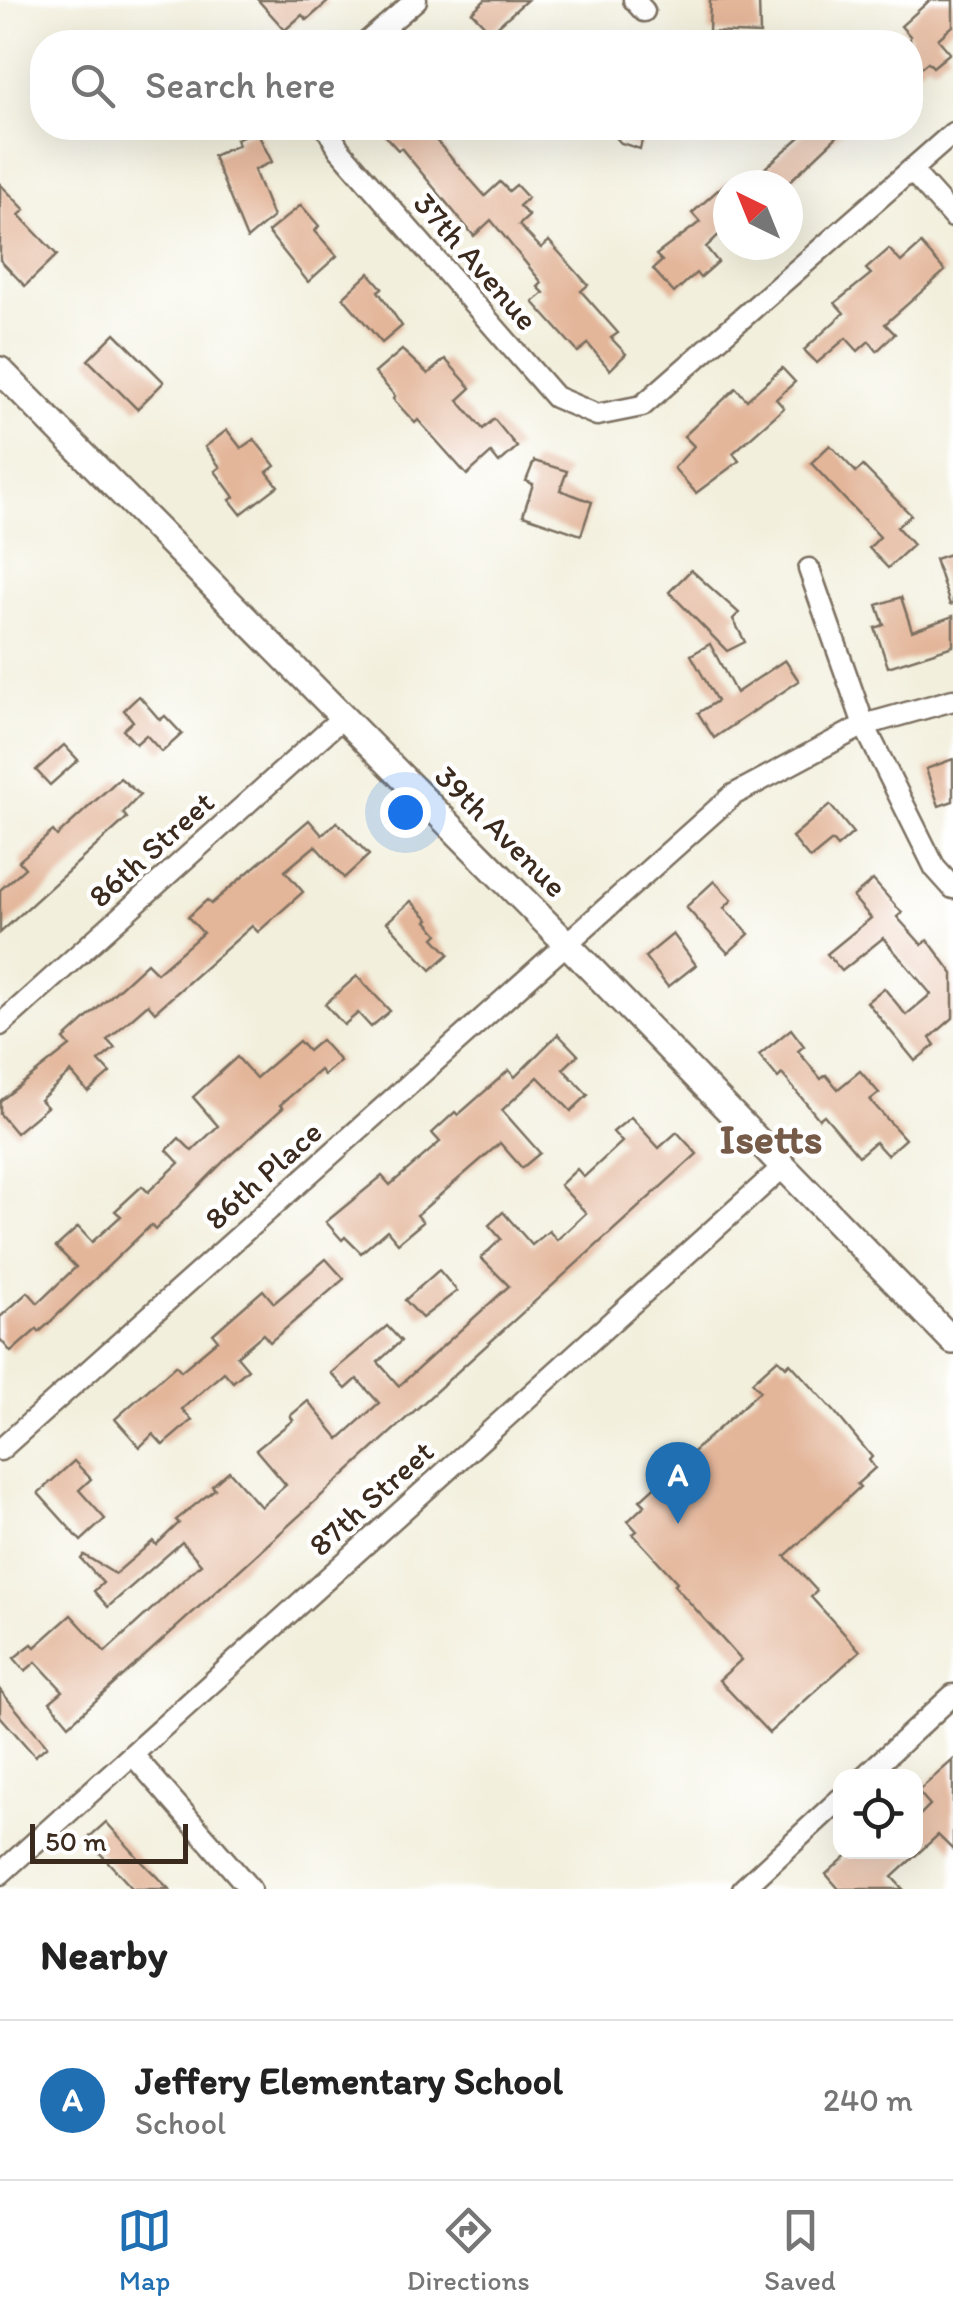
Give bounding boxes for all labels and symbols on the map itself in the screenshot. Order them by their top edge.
north arrow [713,170,803,260]
street label: 37th Avenue [406,184,546,338]
street label: 39th Avenue [427,757,575,905]
street label: 86th Street [81,783,221,915]
your location [380,787,431,838]
street label: 86th Place [197,1113,329,1237]
district label: Isetts [720,1113,822,1164]
street label: 87th Street [301,1432,441,1564]
pin: A [646,1442,710,1524]
scale bar [30,1819,188,1864]

